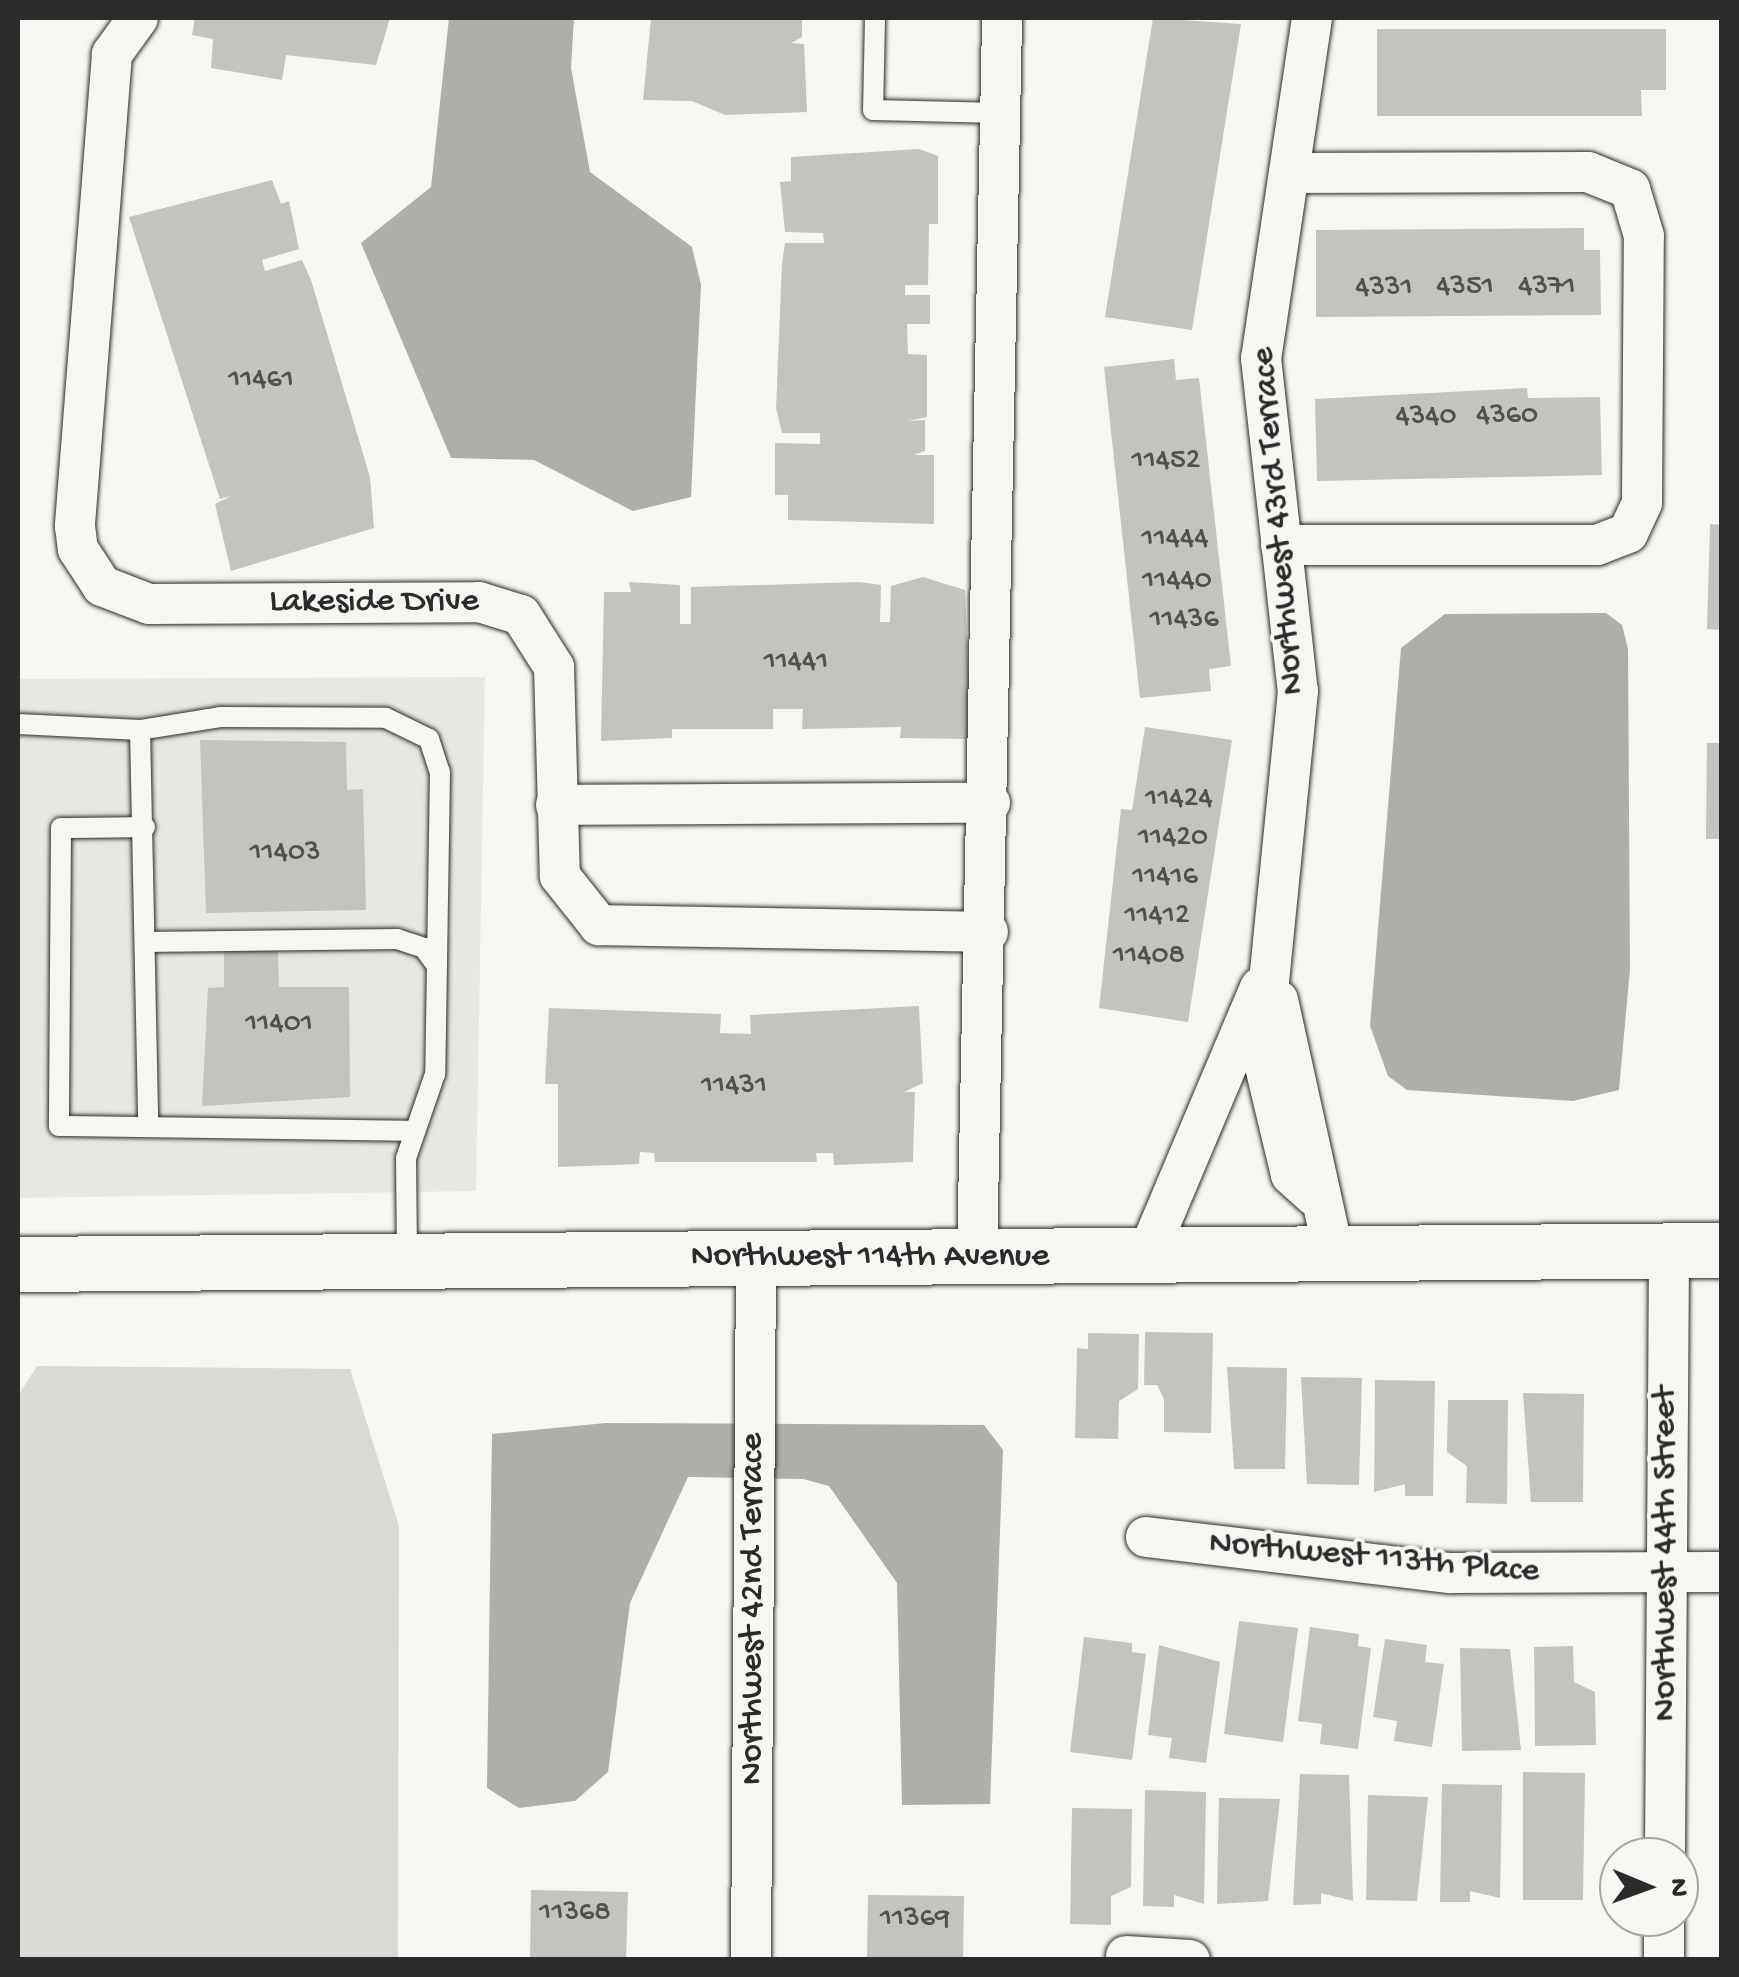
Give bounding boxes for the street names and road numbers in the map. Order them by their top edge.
street label: Northwest 43rd Terrace [1244,345,1316,697]
street label: Lakeside Drive [269,582,479,624]
street label: Northwest 114th Avenue [691,1237,1049,1279]
street label: Northwest 44th Street [1646,1387,1688,1721]
street label: Northwest 42nd Terrace [733,1433,775,1785]
street label: Northwest 113th Place [1207,1524,1541,1594]

